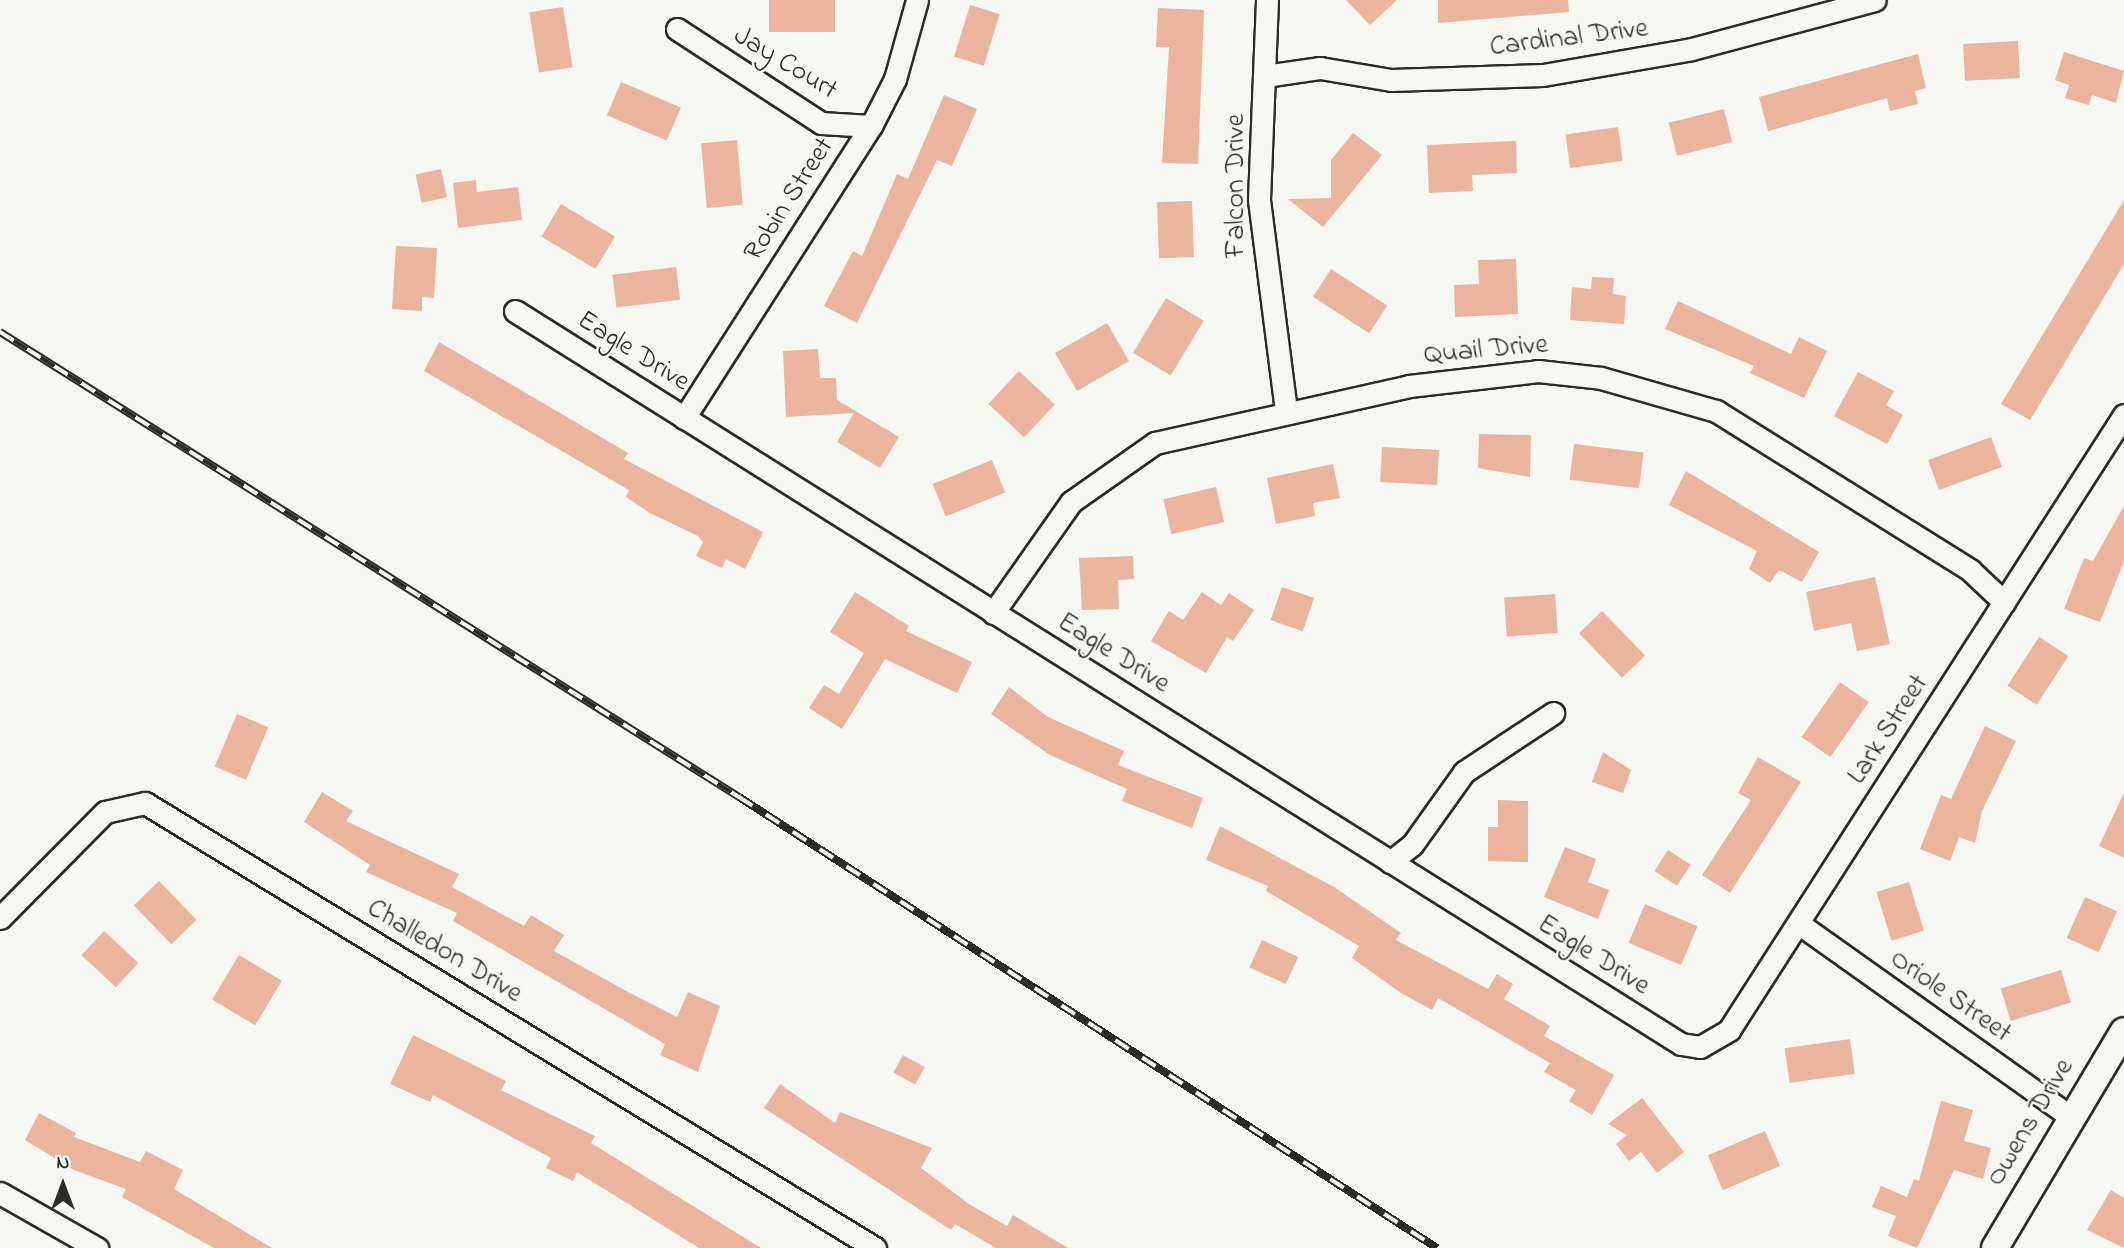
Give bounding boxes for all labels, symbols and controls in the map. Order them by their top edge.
street label: Cardinal Drive [1488,13,1650,65]
street label: Jay Court [727,20,843,108]
street label: Falcon Drive [1220,114,1254,258]
street label: Robin Street [738,132,842,268]
street label: Eagle Drive [571,304,695,400]
street label: Quail Drive [1423,329,1549,373]
street label: Eagle Drive [1051,606,1175,702]
street label: Lark Street [1841,669,1937,791]
street label: Challedon Drive [360,892,528,1012]
street label: Eagle Drive [1531,908,1655,1004]
street label: Oriole Street [1883,943,2017,1051]
street label: Owens Drive [1980,1053,2082,1193]
north arrow [28,1150,98,1220]
text: N [57,1150,69,1177]

